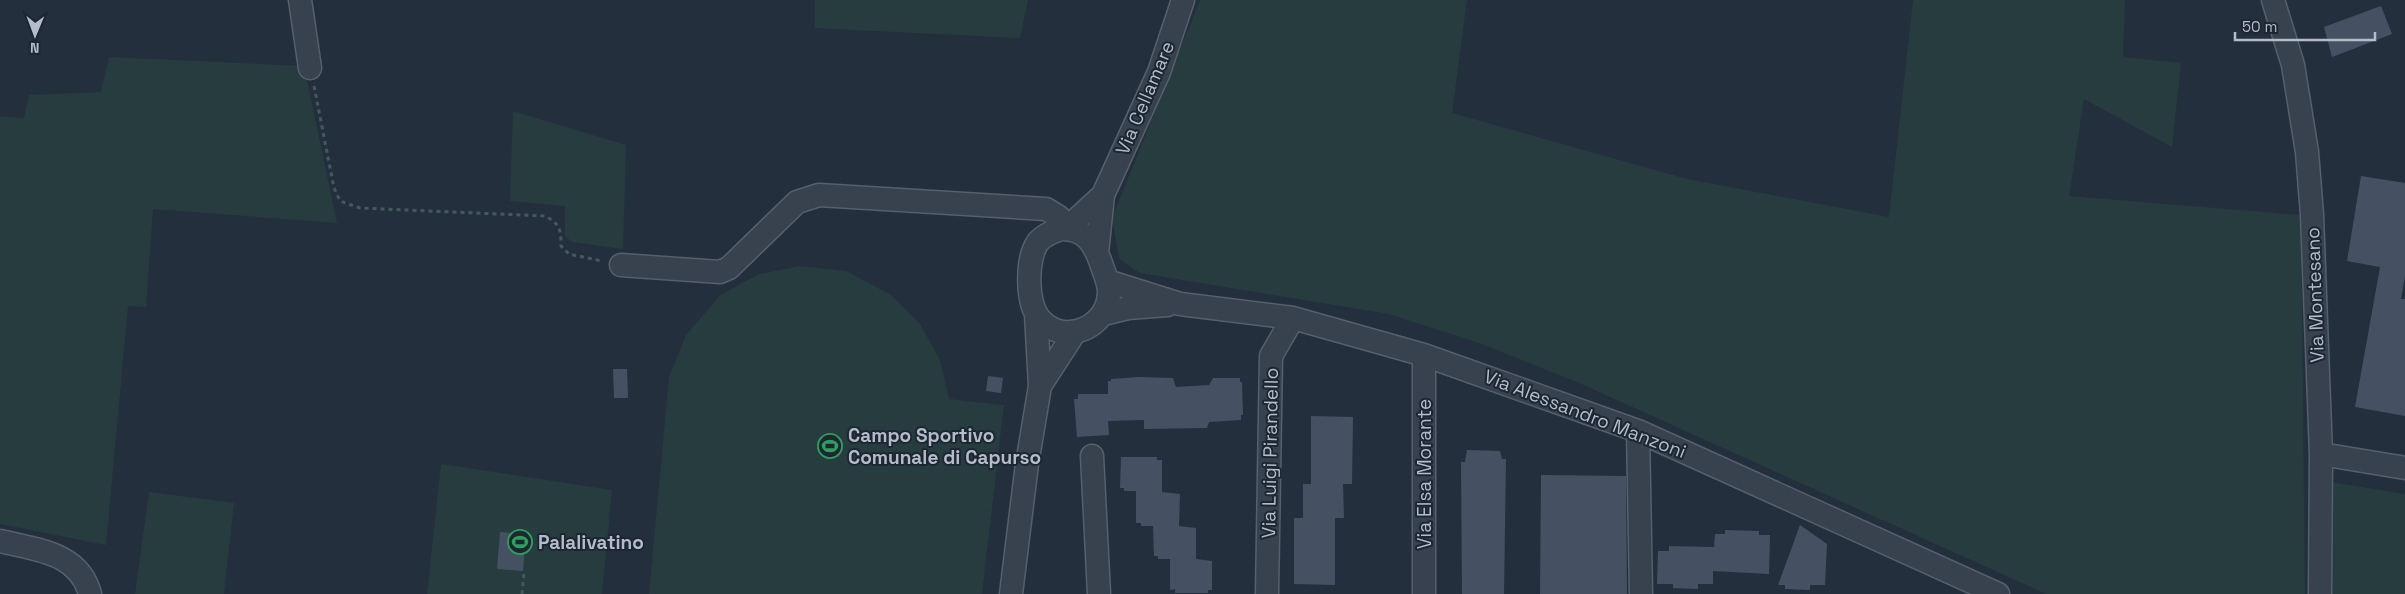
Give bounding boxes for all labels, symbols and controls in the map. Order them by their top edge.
north arrow [10,10,60,60]
scale bar [2235,10,2375,42]
text: 50 m [2242,17,2277,36]
street label: Via Cellamare [1110,37,1180,159]
text: N [30,39,40,57]
street label: Via Montesano [2300,227,2330,363]
street label: Via Alessandro Manzoni [1480,364,1690,464]
street label: Via Luigi Pirandello [1256,368,1284,538]
street label: Via Elsa Morante [1412,399,1437,549]
place label: Campo Sportivo Comunale di Capurso [848,423,1041,470]
sports icon: Campo Sportivo Comunale di Capurso [817,433,843,459]
sports icon: Palalivatino [507,529,533,555]
place label: Palalivatino [538,530,644,555]

